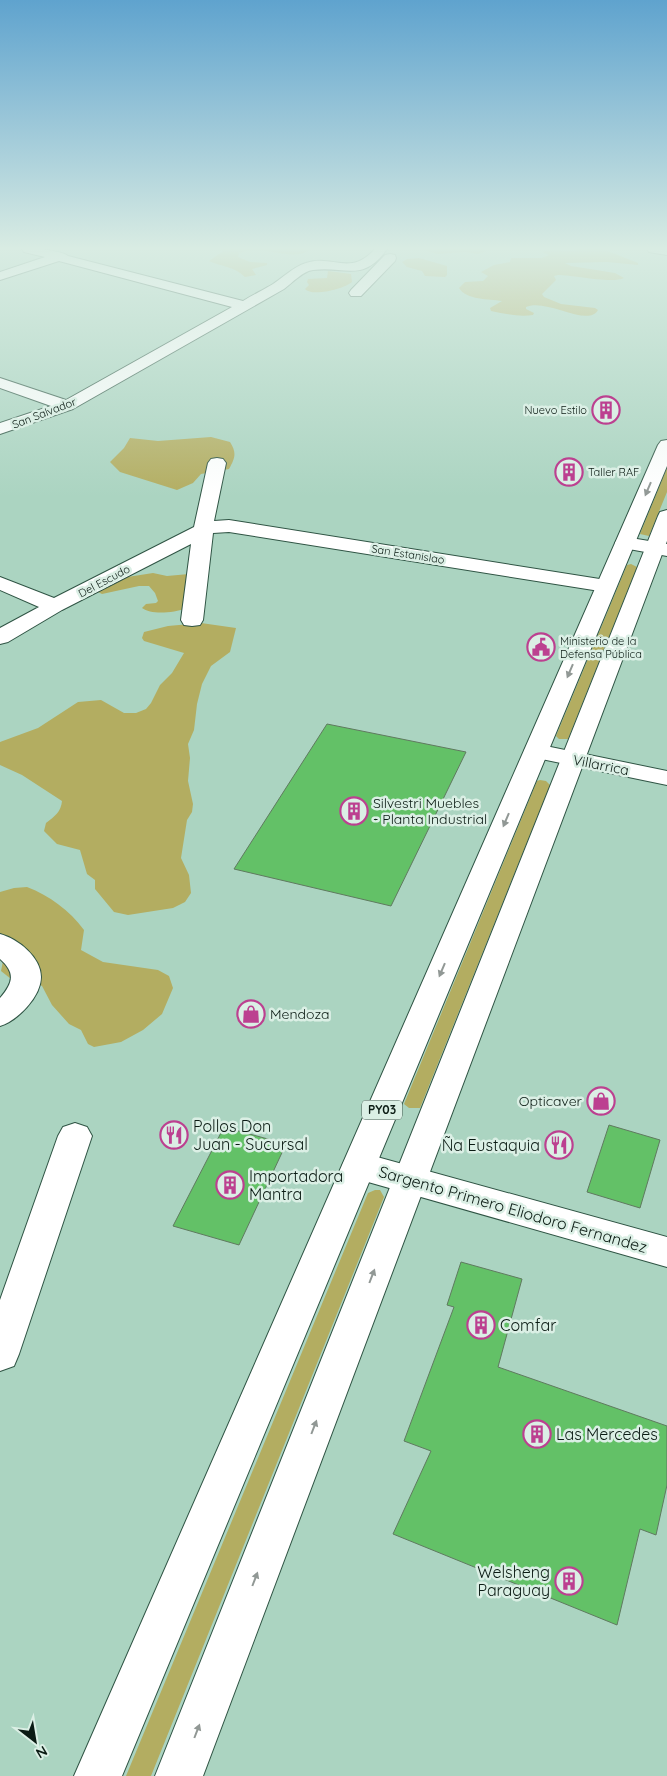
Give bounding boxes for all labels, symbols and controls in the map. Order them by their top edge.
street label: San Salvador [10,394,79,432]
building icon: Nuevo Estilo [591,395,621,425]
place label: Nuevo Estilo [525,403,587,417]
building icon: Taller RAF [554,457,584,487]
place label: Taller RAF [588,465,639,479]
one-way arrow [643,482,651,496]
street label: San Estanislao [370,541,446,567]
street label: Del Escudo [76,561,133,600]
public building icon: Ministerio de la Defensa Pública [526,632,556,662]
place label: Ministerio de la Defensa Pública [560,634,642,661]
one-way arrow [566,664,574,678]
street label: Villarrica [571,751,631,779]
place label: Silvestri Muebles - Planta Industrial [373,794,487,828]
building icon: Silvestri Muebles - Planta Industrial [339,796,369,826]
one-way arrow [502,813,510,828]
one-way arrow [438,963,446,977]
shop icon: Mendoza [236,999,266,1029]
place label: Mendoza [270,1005,330,1023]
shop icon: Opticaver [586,1086,616,1116]
place label: Opticaver [519,1092,583,1110]
road number: PY03 [362,1100,402,1120]
place label: Pollos Don Juan - Sucursal [193,1116,308,1154]
restaurant icon: Pollos Don Juan - Sucursal [159,1120,189,1150]
restaurant icon: Ña Eustaquia [544,1130,574,1160]
place label: Ña Eustaquia [442,1135,540,1155]
street label: Sargento Primero Eliodoro Fernandez [377,1161,649,1257]
place label: Importadora Mantra [249,1166,343,1204]
building icon: Importadora Mantra [215,1170,245,1200]
one-way arrow [369,1269,377,1283]
building icon: Comfar [466,1310,496,1340]
place label: Comfar [500,1315,556,1335]
building icon: Las Mercedes [522,1419,552,1449]
one-way arrow [311,1420,318,1435]
place label: Las Mercedes [556,1424,658,1444]
place label: Welsheng Paraguay [477,1562,550,1600]
building icon: Welsheng Paraguay [554,1566,584,1596]
one-way arrow [251,1571,259,1586]
north arrow [10,1716,60,1766]
one-way arrow [193,1723,201,1738]
text: N [33,1742,51,1763]

